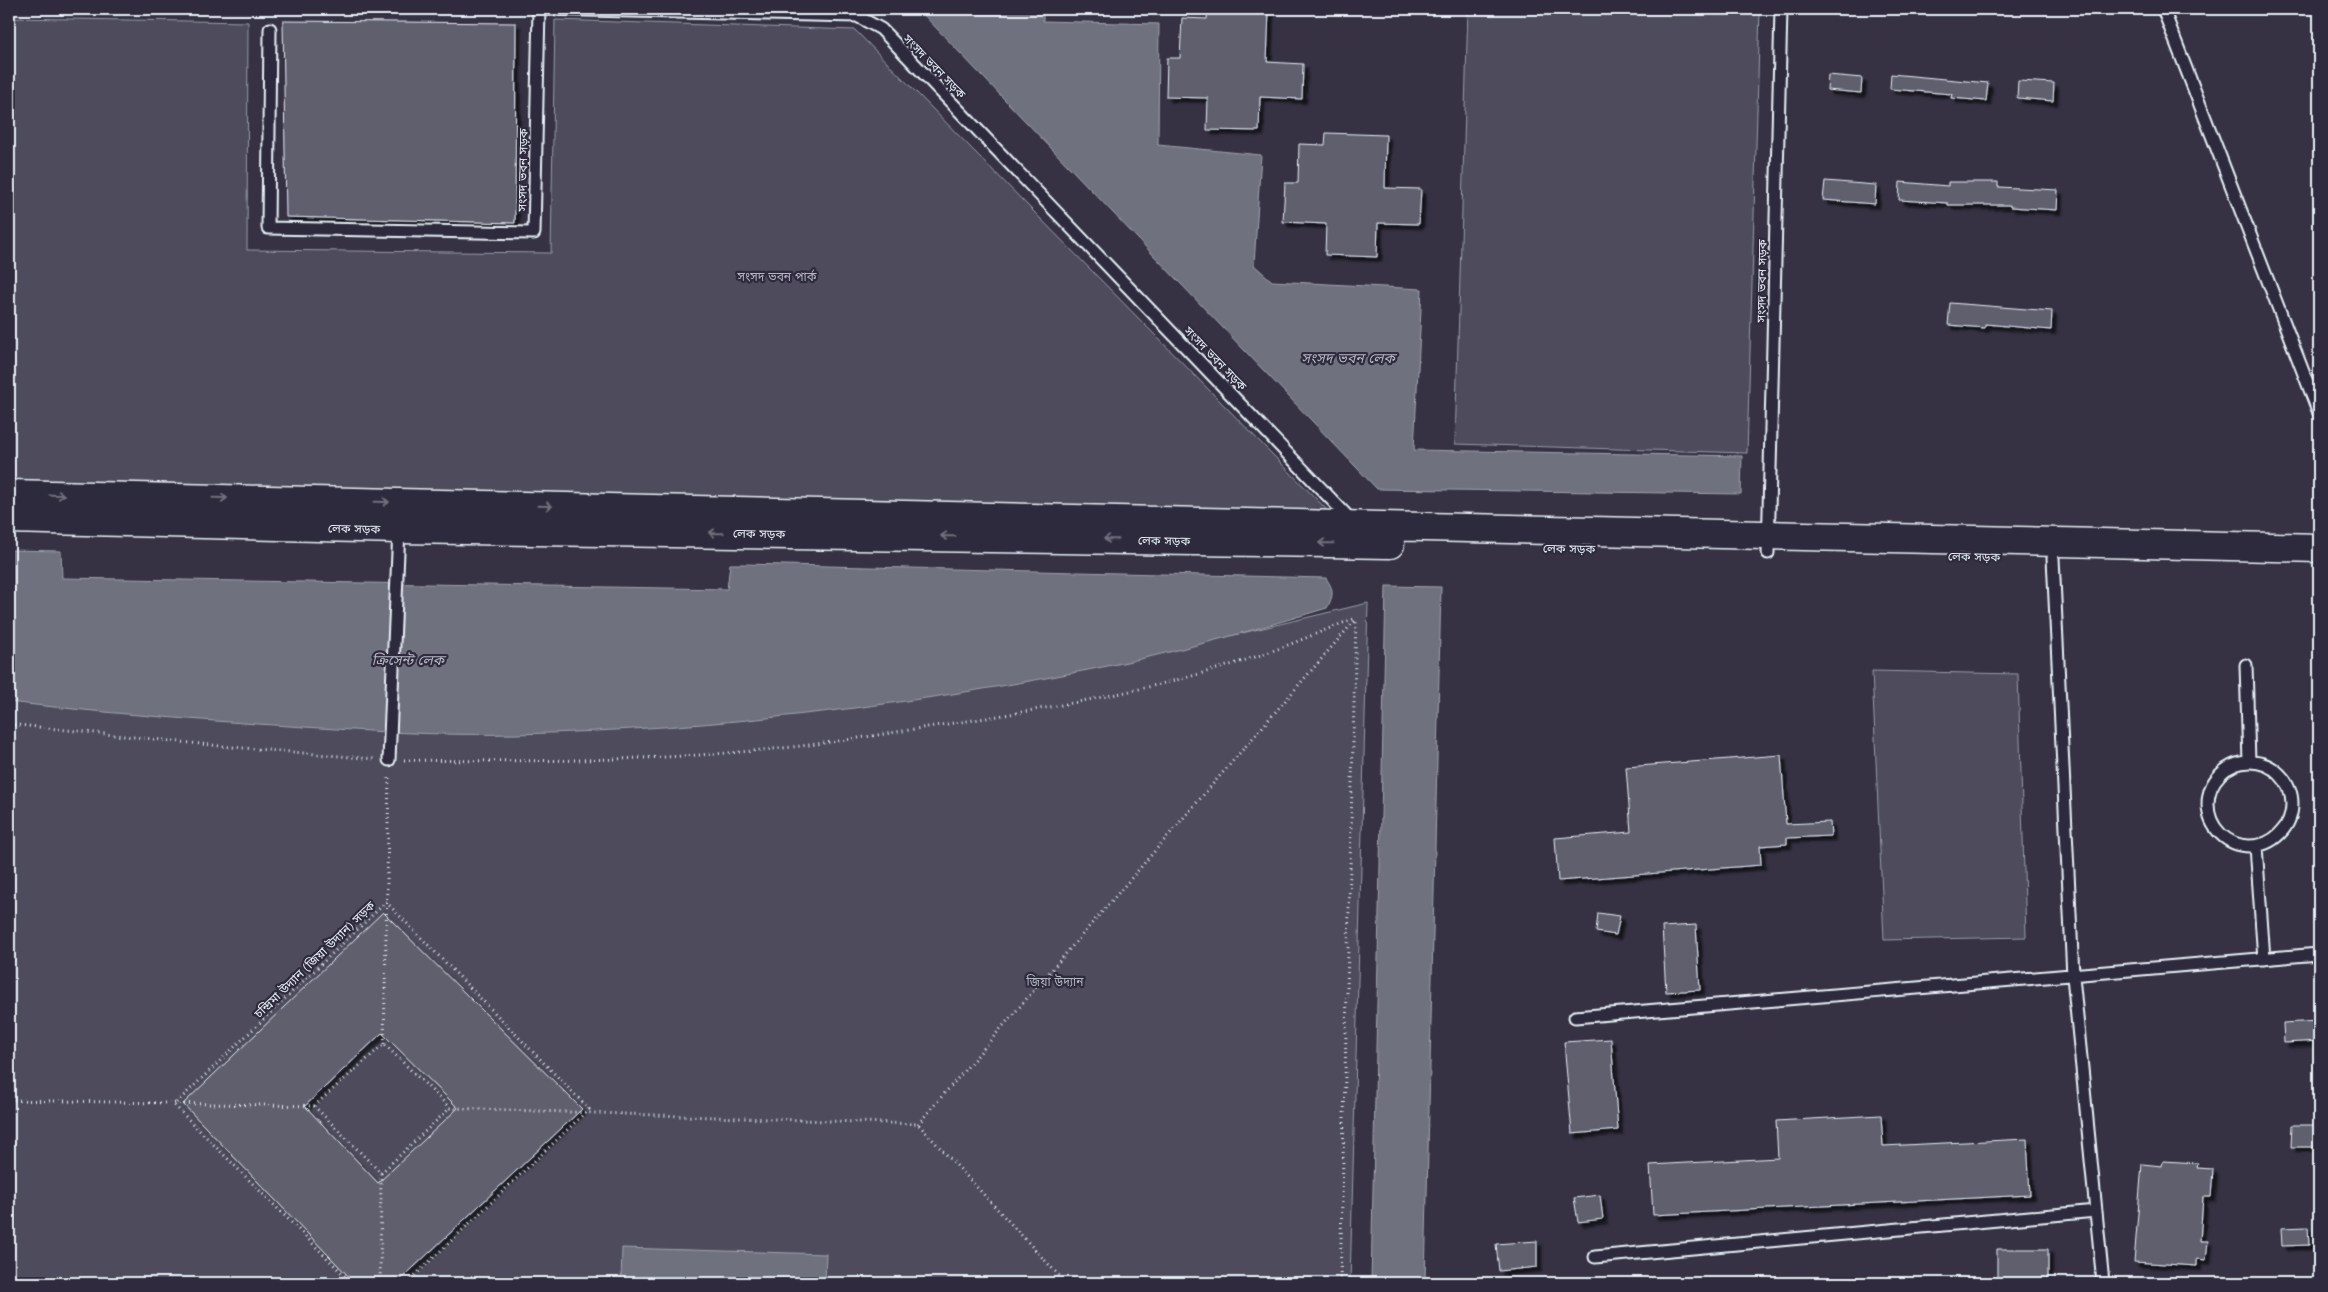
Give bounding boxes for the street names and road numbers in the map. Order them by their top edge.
street label: সংসদ ভবন সড়ক [900,30,970,102]
street label: সংসদ ভবন সড়ক [513,128,531,213]
street label: সংসদ ভবন সড়ক [1752,239,1770,324]
street label: সংসদ ভবন সড়ক [1181,322,1251,394]
street label: লেক সড়ক [328,520,381,536]
street label: লেক সড়ক [733,525,786,541]
street label: লেক সড়ক [1138,532,1191,548]
street label: লেক সড়ক [1543,540,1596,556]
street label: লেক সড়ক [1948,548,2001,564]
street label: চন্দ্রিমা উদ্যান (জিয়া উদ্যান) সড়ক [250,897,378,1022]

